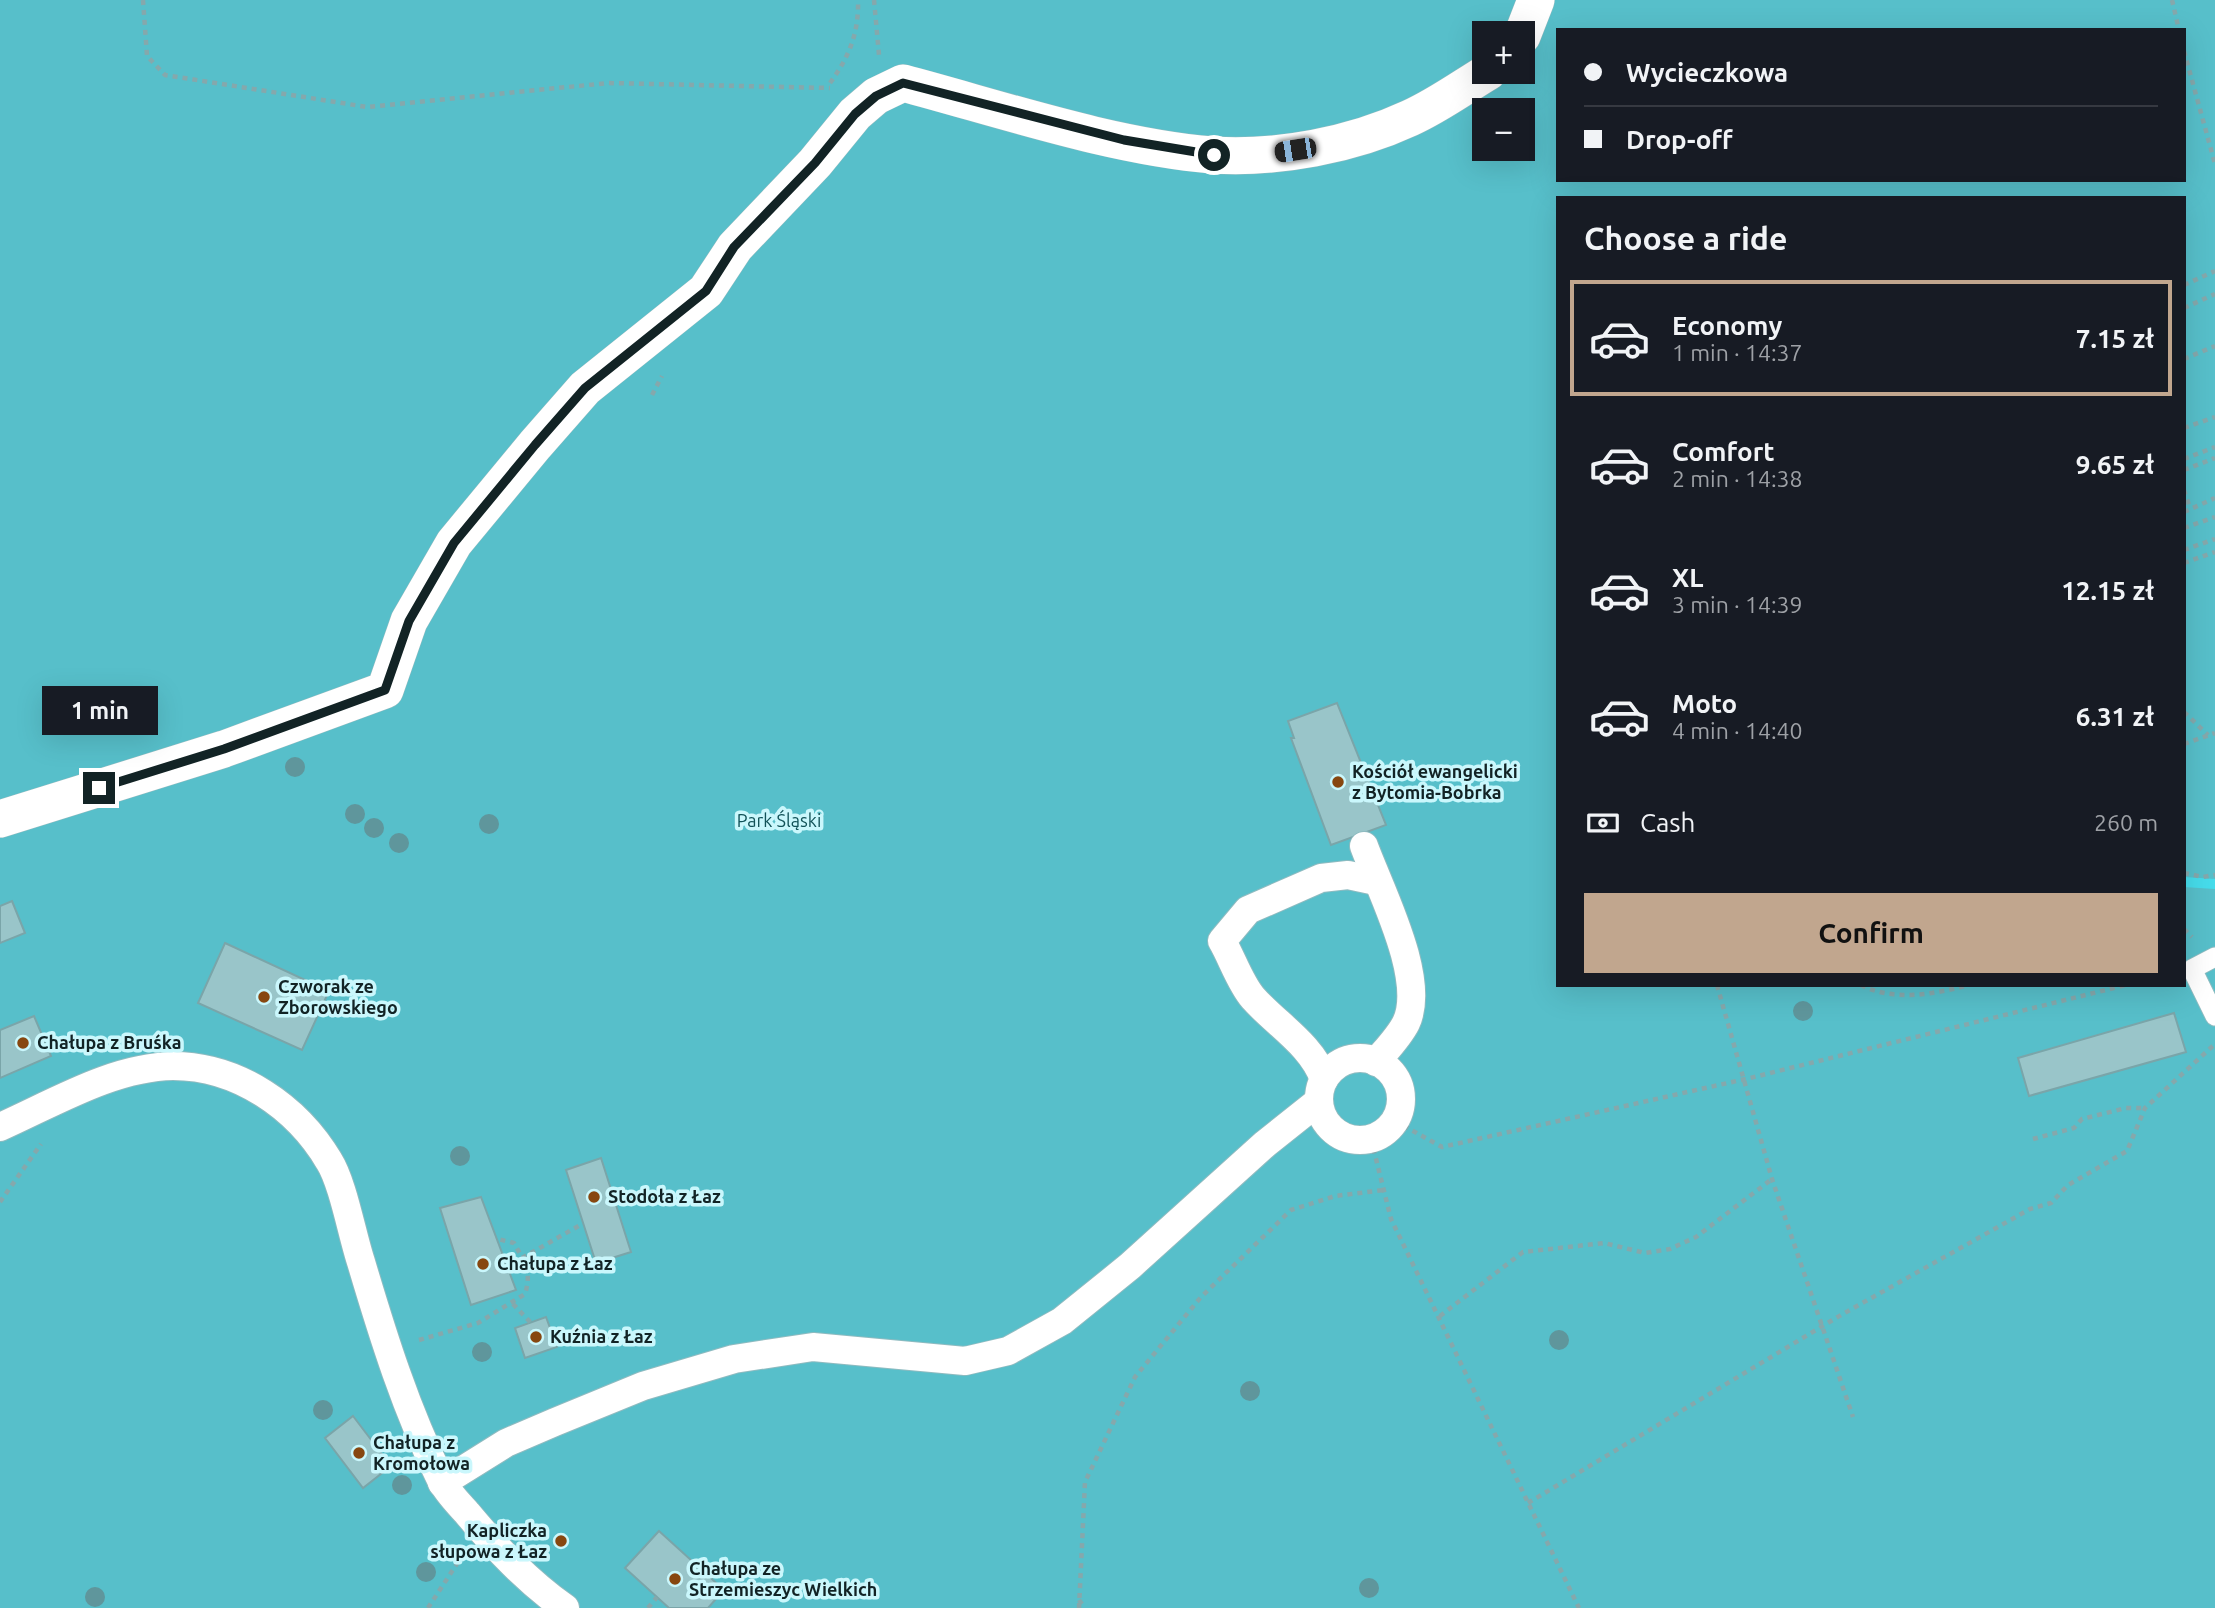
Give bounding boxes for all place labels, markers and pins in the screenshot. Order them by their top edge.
place label: Kościół ewangelicki z Bytomia-Bobrka [1352,761,1518,802]
marker: Kościół ewangelicki z Bytomia-Bobrka [1330,774,1346,790]
place label: Czworak ze Zborowskiego [278,976,398,1017]
marker: Czworak ze Zborowskiego [256,989,272,1005]
place label: Chałupa z Bruśka [37,1032,181,1052]
marker: Chałupa z Bruśka [15,1035,31,1051]
place label: Stodoła z Łaz [608,1186,721,1206]
marker: Stodoła z Łaz [586,1189,602,1205]
place label: Chałupa z Łaz [497,1253,613,1273]
marker: Chałupa z Łaz [475,1256,491,1272]
place label: Kuźnia z Łaz [550,1326,653,1346]
marker: Kuźnia z Łaz [528,1329,544,1345]
place label: Chałupa z Kromołowa [373,1432,470,1473]
marker: Chałupa z Kromołowa [351,1445,367,1461]
place label: Kapliczka słupowa z Łaz [430,1520,547,1561]
marker: Kapliczka słupowa z Łaz [553,1533,569,1549]
place label: Chałupa ze Strzemieszyc Wielkich [689,1558,877,1599]
marker: Chałupa ze Strzemieszyc Wielkich [667,1571,683,1587]

